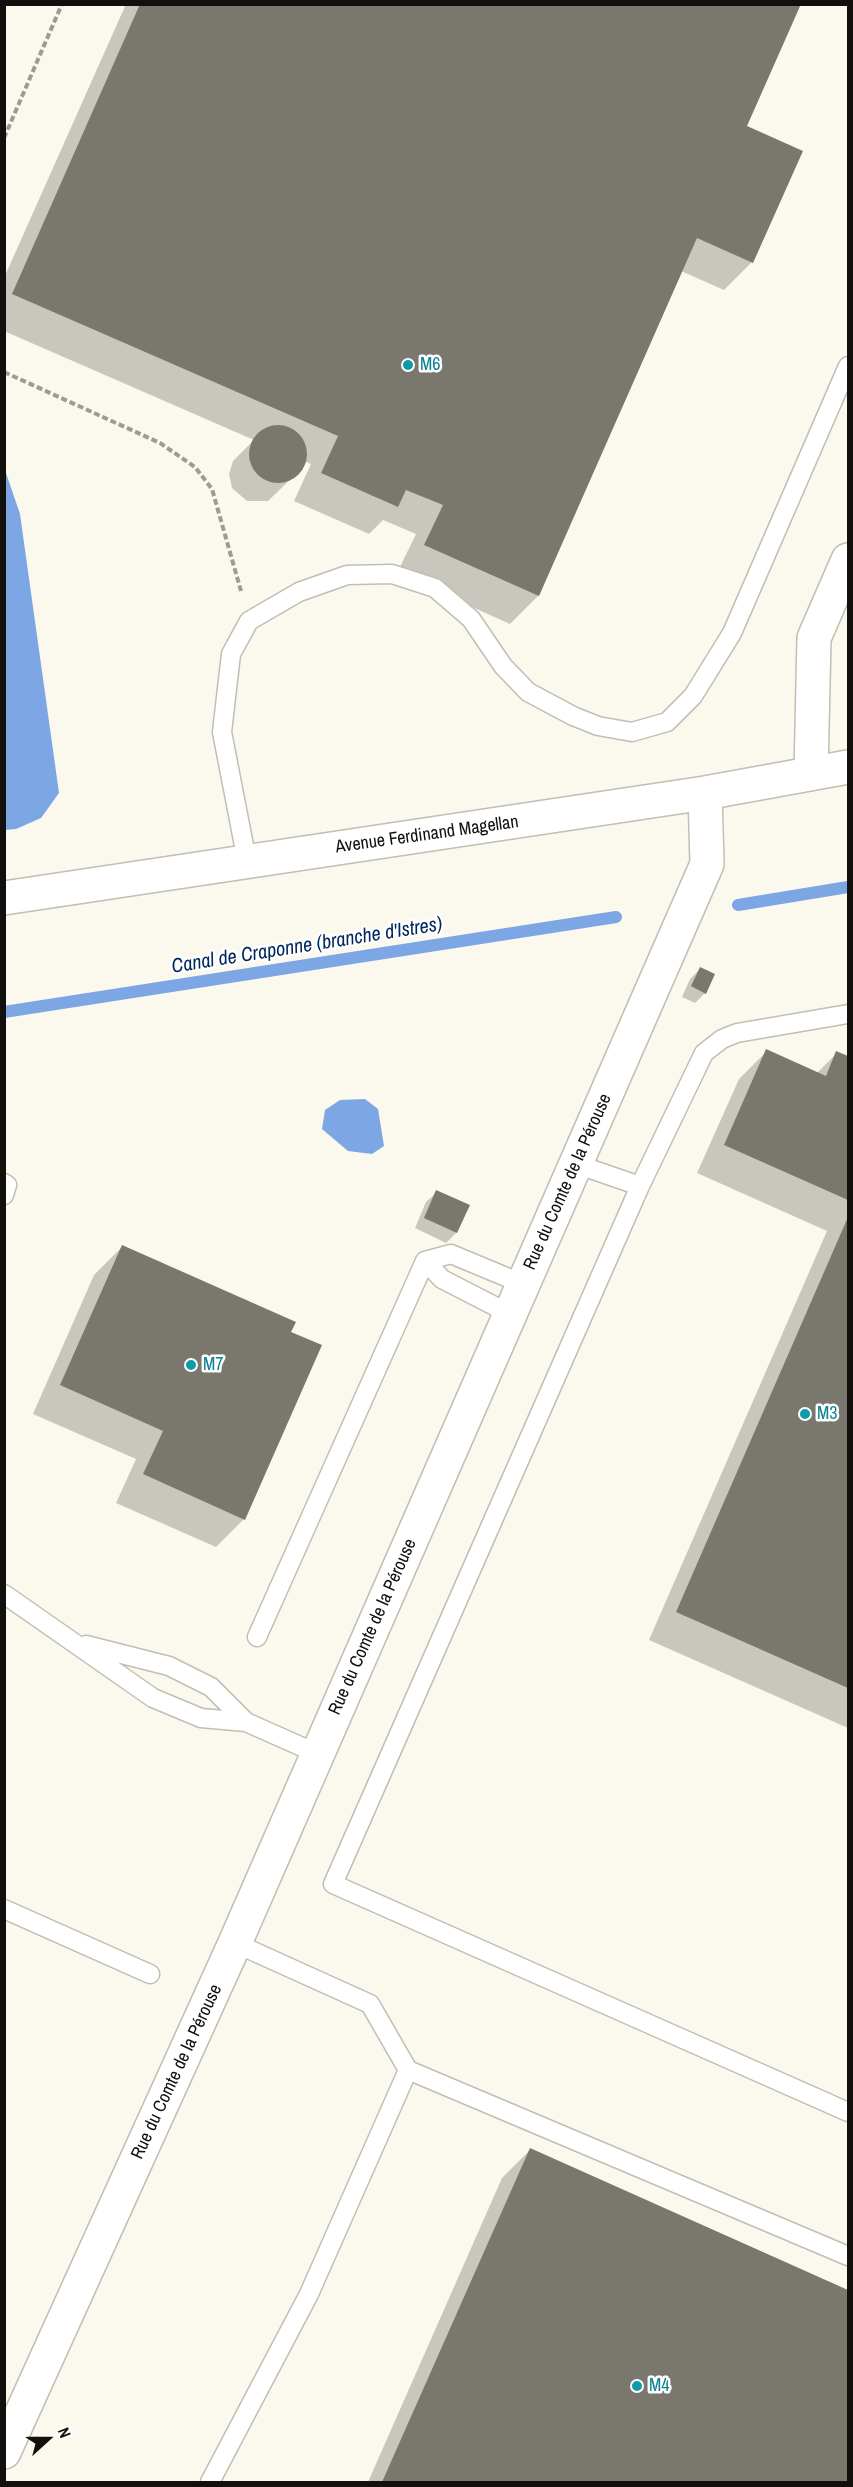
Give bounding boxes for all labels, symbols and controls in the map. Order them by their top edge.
place label: M6 [420,354,441,376]
marker: M6 [401,358,415,372]
street label: Avenue Ferdinand Magellan [334,811,520,859]
water label: Canal de Craponne (branche d'Istres) [170,913,444,979]
street label: Rue du Comte de la Pérouse [519,1091,617,1273]
place label: M7 [203,1354,224,1376]
marker: M7 [184,1358,198,1372]
place label: M3 [817,1403,838,1425]
marker: M3 [798,1407,812,1421]
street label: Rue du Comte de la Pérouse [324,1536,422,1718]
street label: Rue du Comte de la Pérouse [127,1981,227,2163]
place label: M4 [649,2375,670,2397]
marker: M4 [630,2379,644,2393]
north arrow [18,2409,78,2469]
text: N [53,2424,77,2441]

